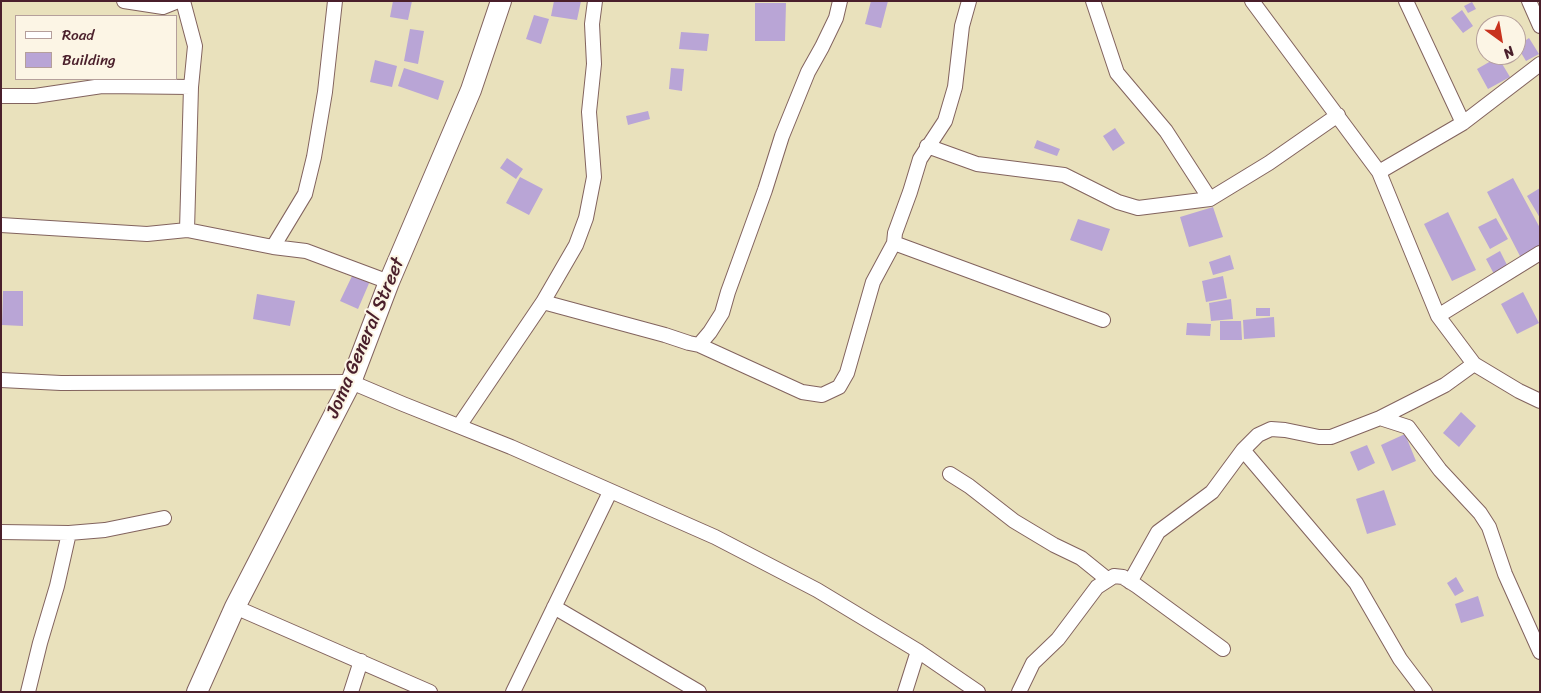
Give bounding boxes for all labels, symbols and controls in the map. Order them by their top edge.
legend [15,15,178,80]
north arrow [1476,15,1526,65]
text: Road [62,22,94,48]
text: N [1498,39,1519,65]
text: Building [62,47,116,73]
street label: Joma General Street [322,254,410,422]

